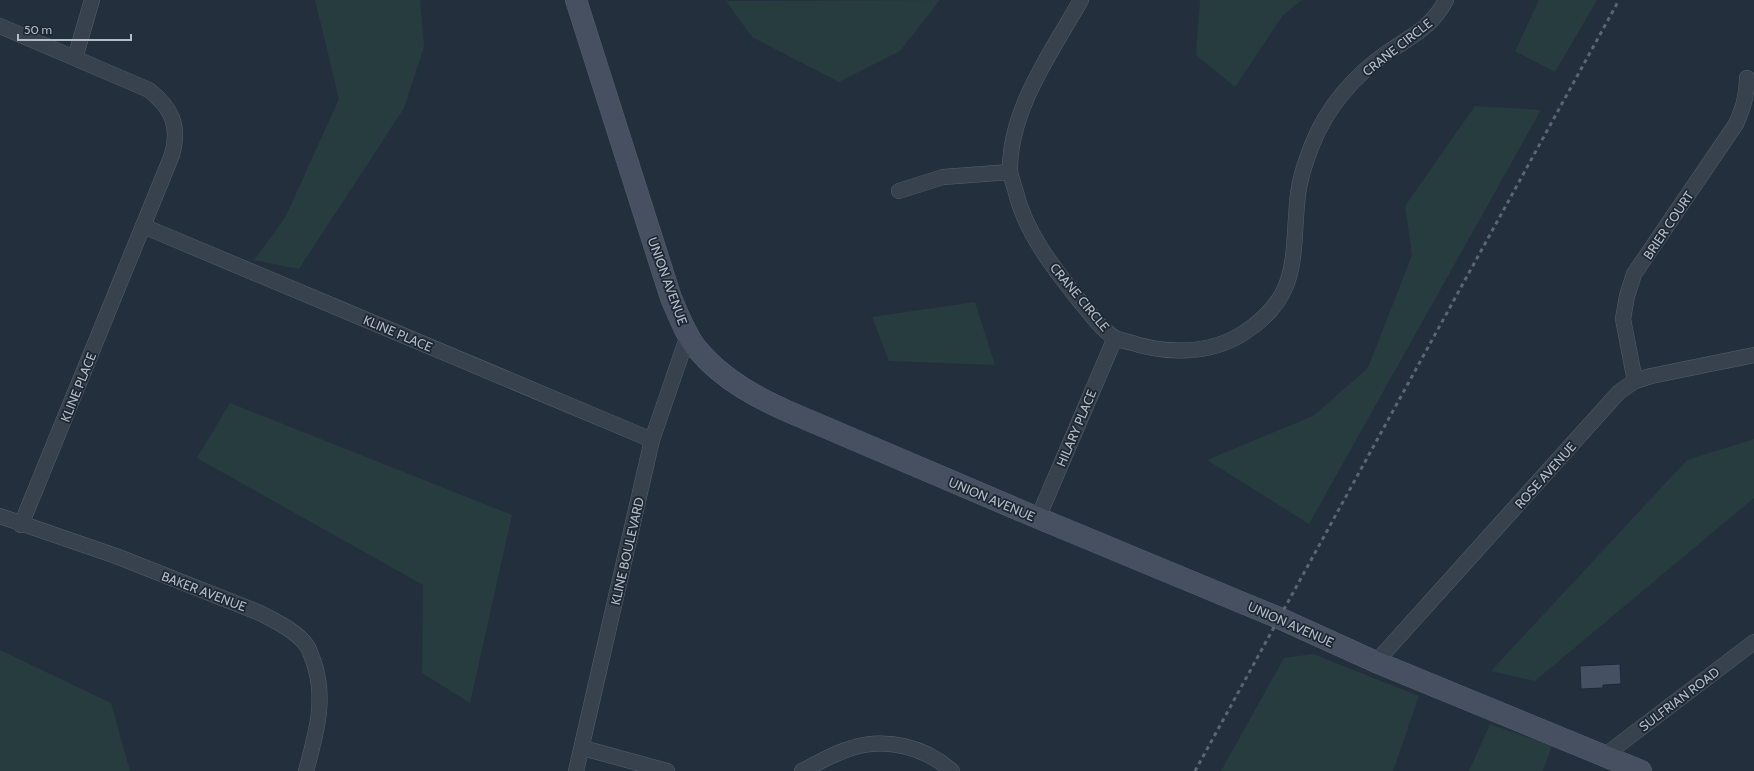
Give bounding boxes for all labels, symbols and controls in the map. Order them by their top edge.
street label: CRANE CIRCLE [1359,15,1435,79]
scale bar [18,16,131,42]
text: 50 m [24,22,52,37]
street label: BRIER COURT [1639,188,1697,262]
street label: UNION AVENUE [645,235,691,327]
street label: CRANE CIRCLE [1047,260,1113,334]
street label: KLINE PLACE [361,311,435,355]
street label: KLINE PLACE [57,350,99,424]
street label: HILARY PLACE [1053,387,1099,469]
street label: ROSE AVENUE [1511,438,1579,512]
street label: UNION AVENUE [946,474,1038,524]
street label: KLINE BOULEVARD [607,496,647,606]
street label: BAKER AVENUE [159,568,249,614]
street label: UNION AVENUE [1246,598,1336,650]
street label: SULFRIAN ROAD [1636,664,1722,734]

